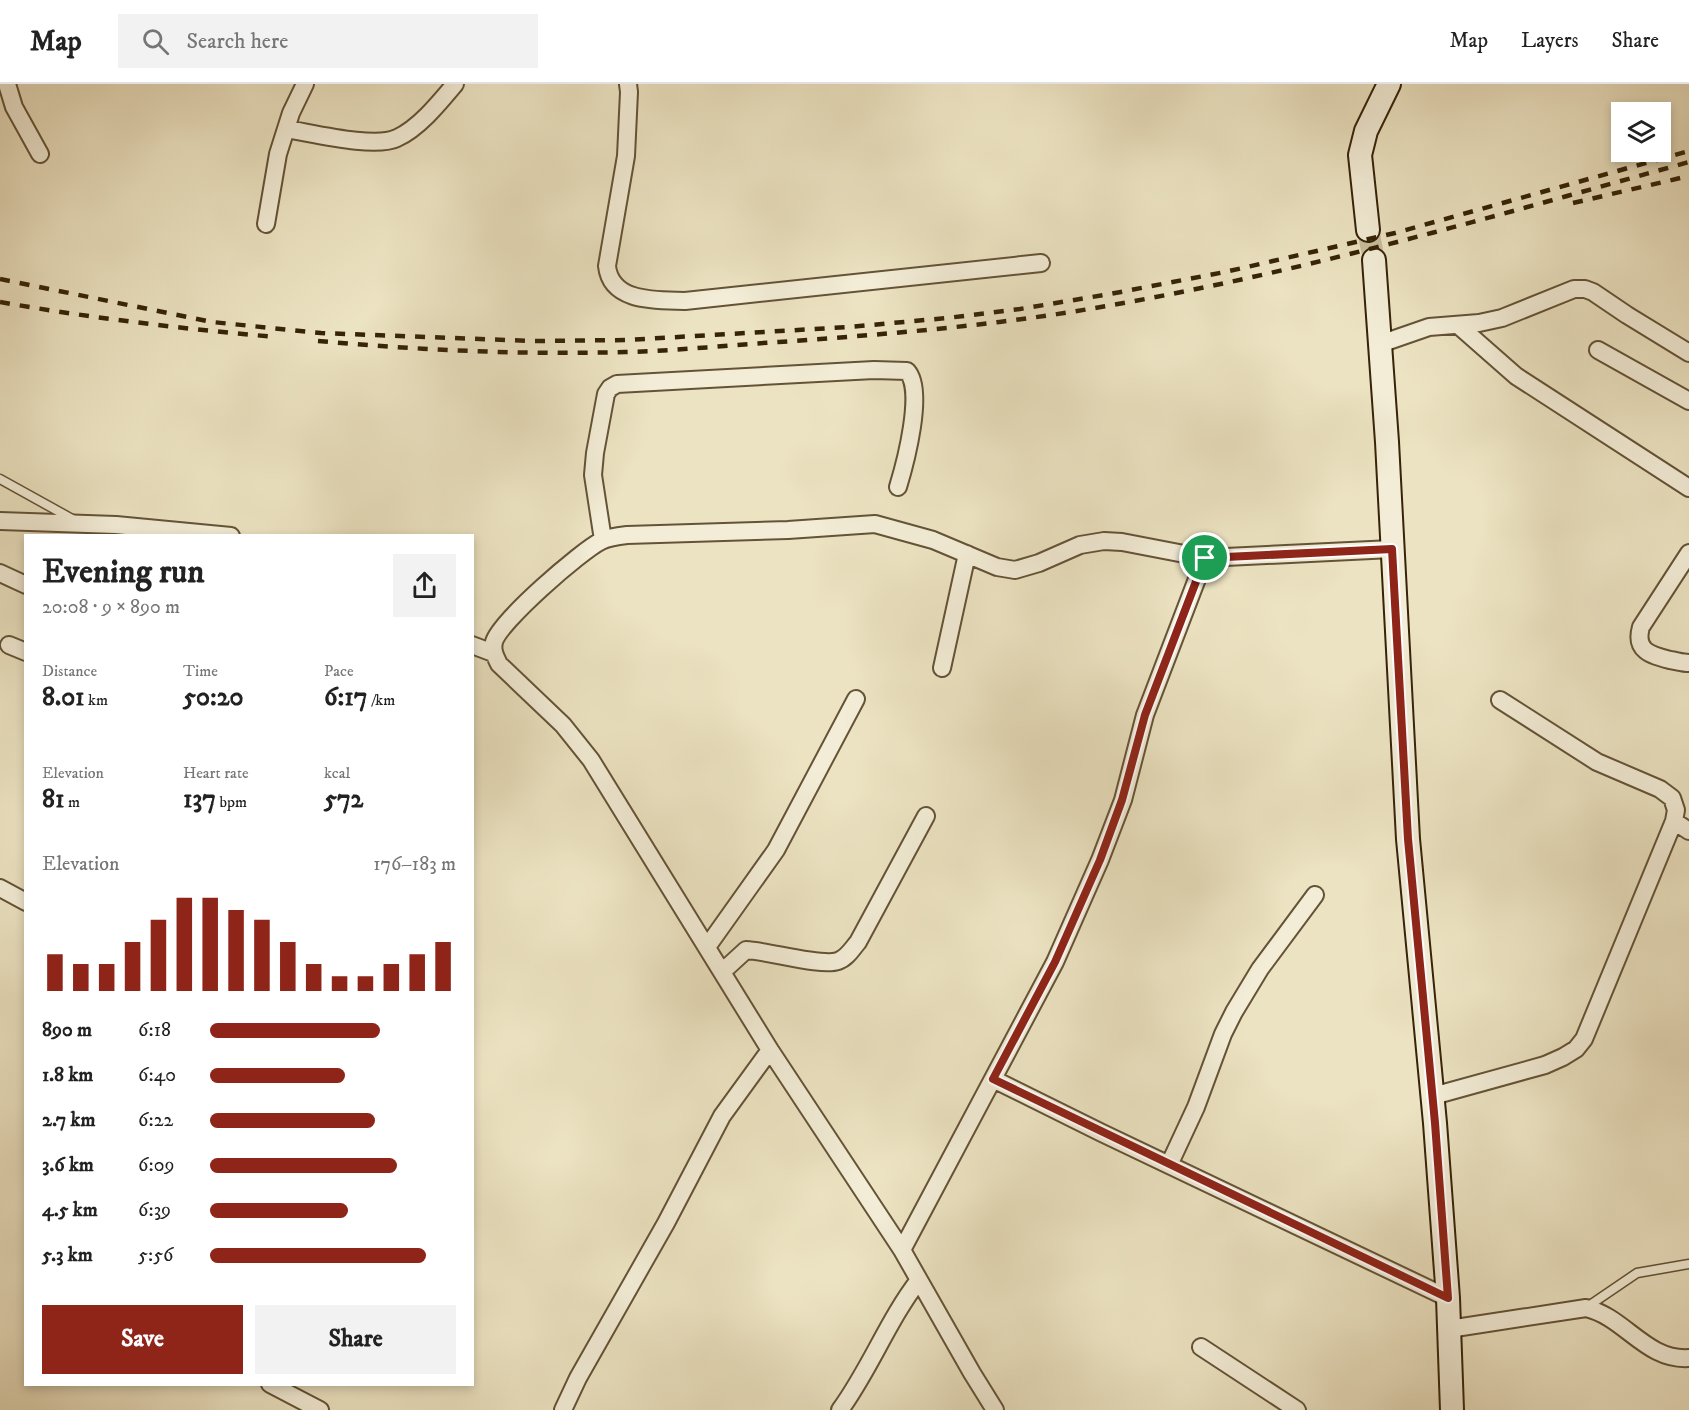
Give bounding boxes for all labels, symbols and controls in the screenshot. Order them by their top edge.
search box [118,14,538,68]
text: Map [30,24,82,59]
icon: search [139,25,172,58]
text: Search here [187,28,288,55]
text: Map [1449,28,1488,54]
text: Layers [1521,28,1579,54]
text: Share [1612,28,1659,54]
map controls [1611,102,1671,162]
button: layers [1611,102,1671,162]
pin [1179,532,1230,583]
icon: arrive [1188,541,1221,574]
text: Evening run [42,552,204,593]
button: share [393,554,456,617]
text: 20:08 · 9 × 890 m [42,595,180,620]
text: Distance [42,661,97,681]
text: Time [183,661,218,681]
text: Pace [324,661,354,681]
text: 8.01 [42,681,85,714]
text: 50:20 [183,681,243,714]
text: 6:17 [324,681,368,714]
text: km [85,690,108,710]
text: /km [368,690,395,710]
text: Elevation [42,763,104,783]
text: Heart rate [183,763,249,783]
text: kcal [324,763,350,783]
text: 81 [42,783,65,816]
text: 137 [183,783,216,816]
text: 572 [324,783,363,816]
text: m [65,792,80,812]
text: bpm [216,792,247,812]
text: Elevation [42,852,119,877]
text: 176–183 m [373,852,456,877]
text: 890 m [42,1018,92,1043]
text: 6:18 [138,1018,171,1043]
text: 1.8 km [42,1063,93,1088]
text: 6:40 [138,1063,176,1088]
text: 2.7 km [42,1108,95,1133]
text: 6:22 [138,1108,173,1133]
text: 3.6 km [42,1153,94,1178]
text: 6:09 [138,1153,174,1178]
text: 4.5 km [42,1198,98,1223]
text: 6:39 [138,1198,171,1223]
text: 5.3 km [42,1243,93,1268]
text: 5:56 [138,1243,174,1268]
button: Save [42,1305,243,1374]
button: Share [255,1305,456,1374]

